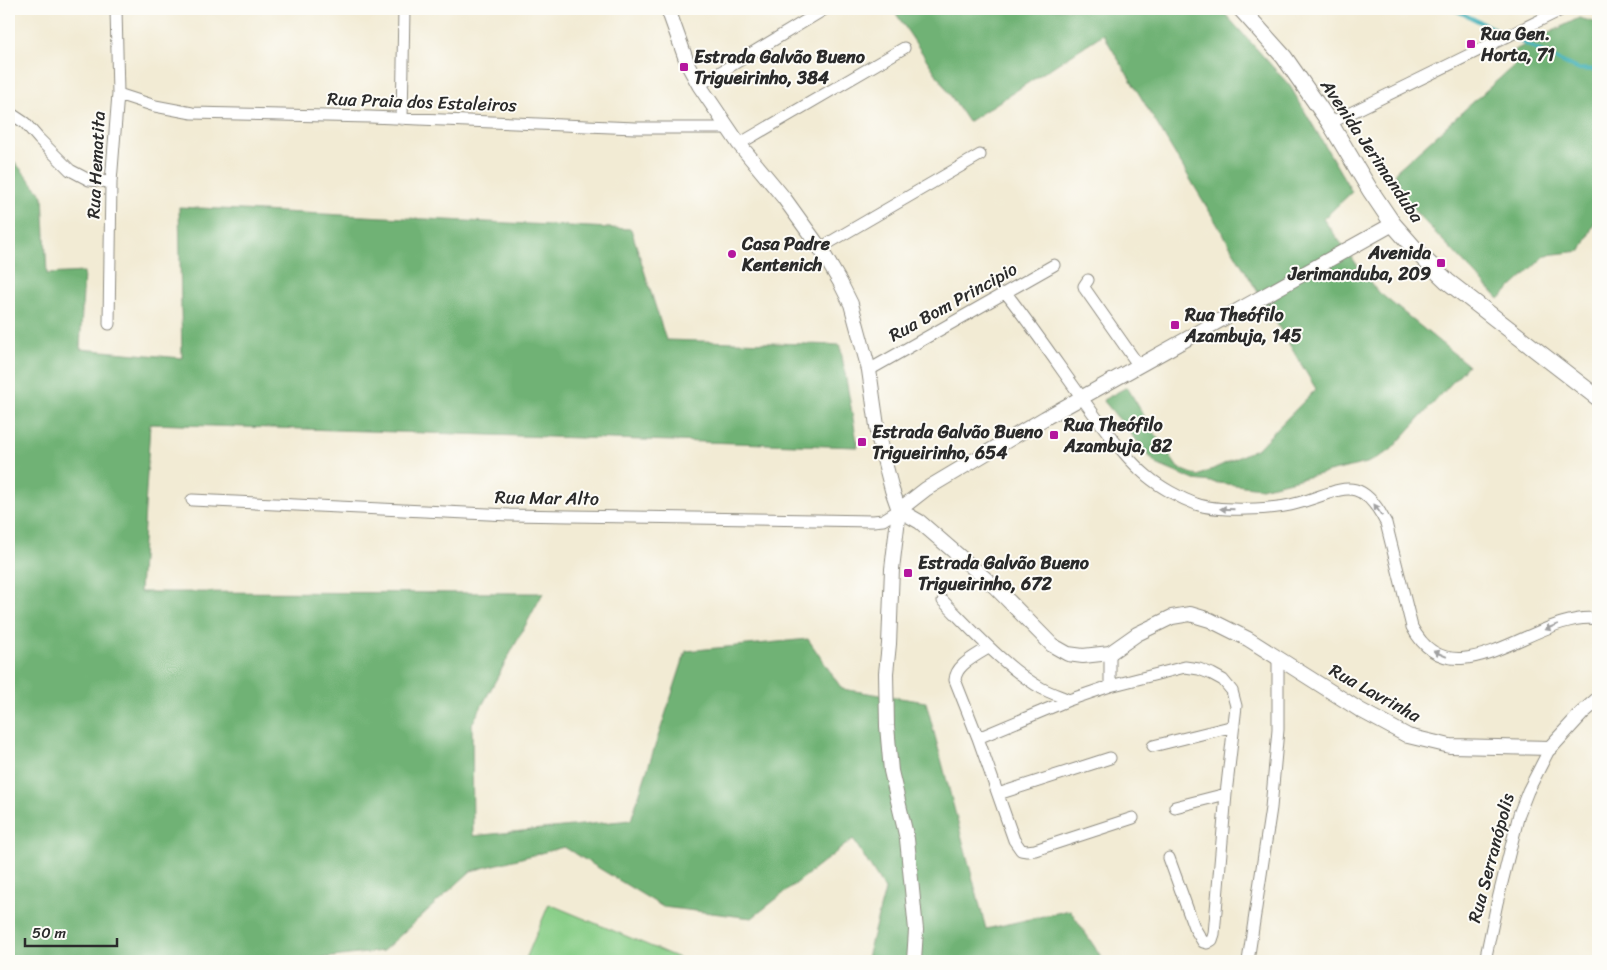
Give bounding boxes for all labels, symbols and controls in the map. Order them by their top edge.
place label: Rua Gen. Horta, 71 [1480,18,1555,71]
marker: Rua Gen. Horta, 71 [1465,38,1477,50]
place label: Estrada Galvão Bueno Trigueirinho, 384 [694,41,866,94]
marker: Estrada Galvão Bueno Trigueirinho, 384 [678,61,690,73]
street label: Avenida Jerimanduba [1311,72,1433,230]
street label: Rua Praia dos Estaleiros [327,83,518,121]
street label: Rua Hematita [77,110,115,220]
place label: Casa Padre Kentenich [741,228,831,281]
place label: Avenida Jerimanduba, 209 [1287,237,1432,290]
marker: Casa Padre Kentenich [726,248,738,260]
street label: Rua Bom Principio [883,253,1023,351]
marker: Avenida Jerimanduba, 209 [1435,257,1447,269]
place label: Rua Theófilo Azambuja, 145 [1184,299,1302,352]
marker: Rua Theófilo Azambuja, 145 [1169,319,1181,331]
place label: Rua Theófilo Azambuja, 82 [1063,409,1173,462]
place label: Estrada Galvão Bueno Trigueirinho, 654 [872,416,1044,469]
marker: Rua Theófilo Azambuja, 82 [1048,429,1060,441]
marker: Estrada Galvão Bueno Trigueirinho, 654 [856,436,868,448]
street label: Rua Mar Alto [495,481,599,515]
one-way arrow [1373,503,1383,517]
one-way arrow [1219,504,1235,512]
place label: Estrada Galvão Bueno Trigueirinho, 672 [918,547,1090,600]
marker: Estrada Galvão Bueno Trigueirinho, 672 [902,567,914,579]
one-way arrow [1544,624,1558,632]
one-way arrow [1432,650,1447,658]
street label: Rua Lavrinha [1323,655,1428,732]
street label: Rua Serranópolis [1458,789,1524,926]
scale bar [25,915,118,947]
text: 50 m [32,920,67,946]

